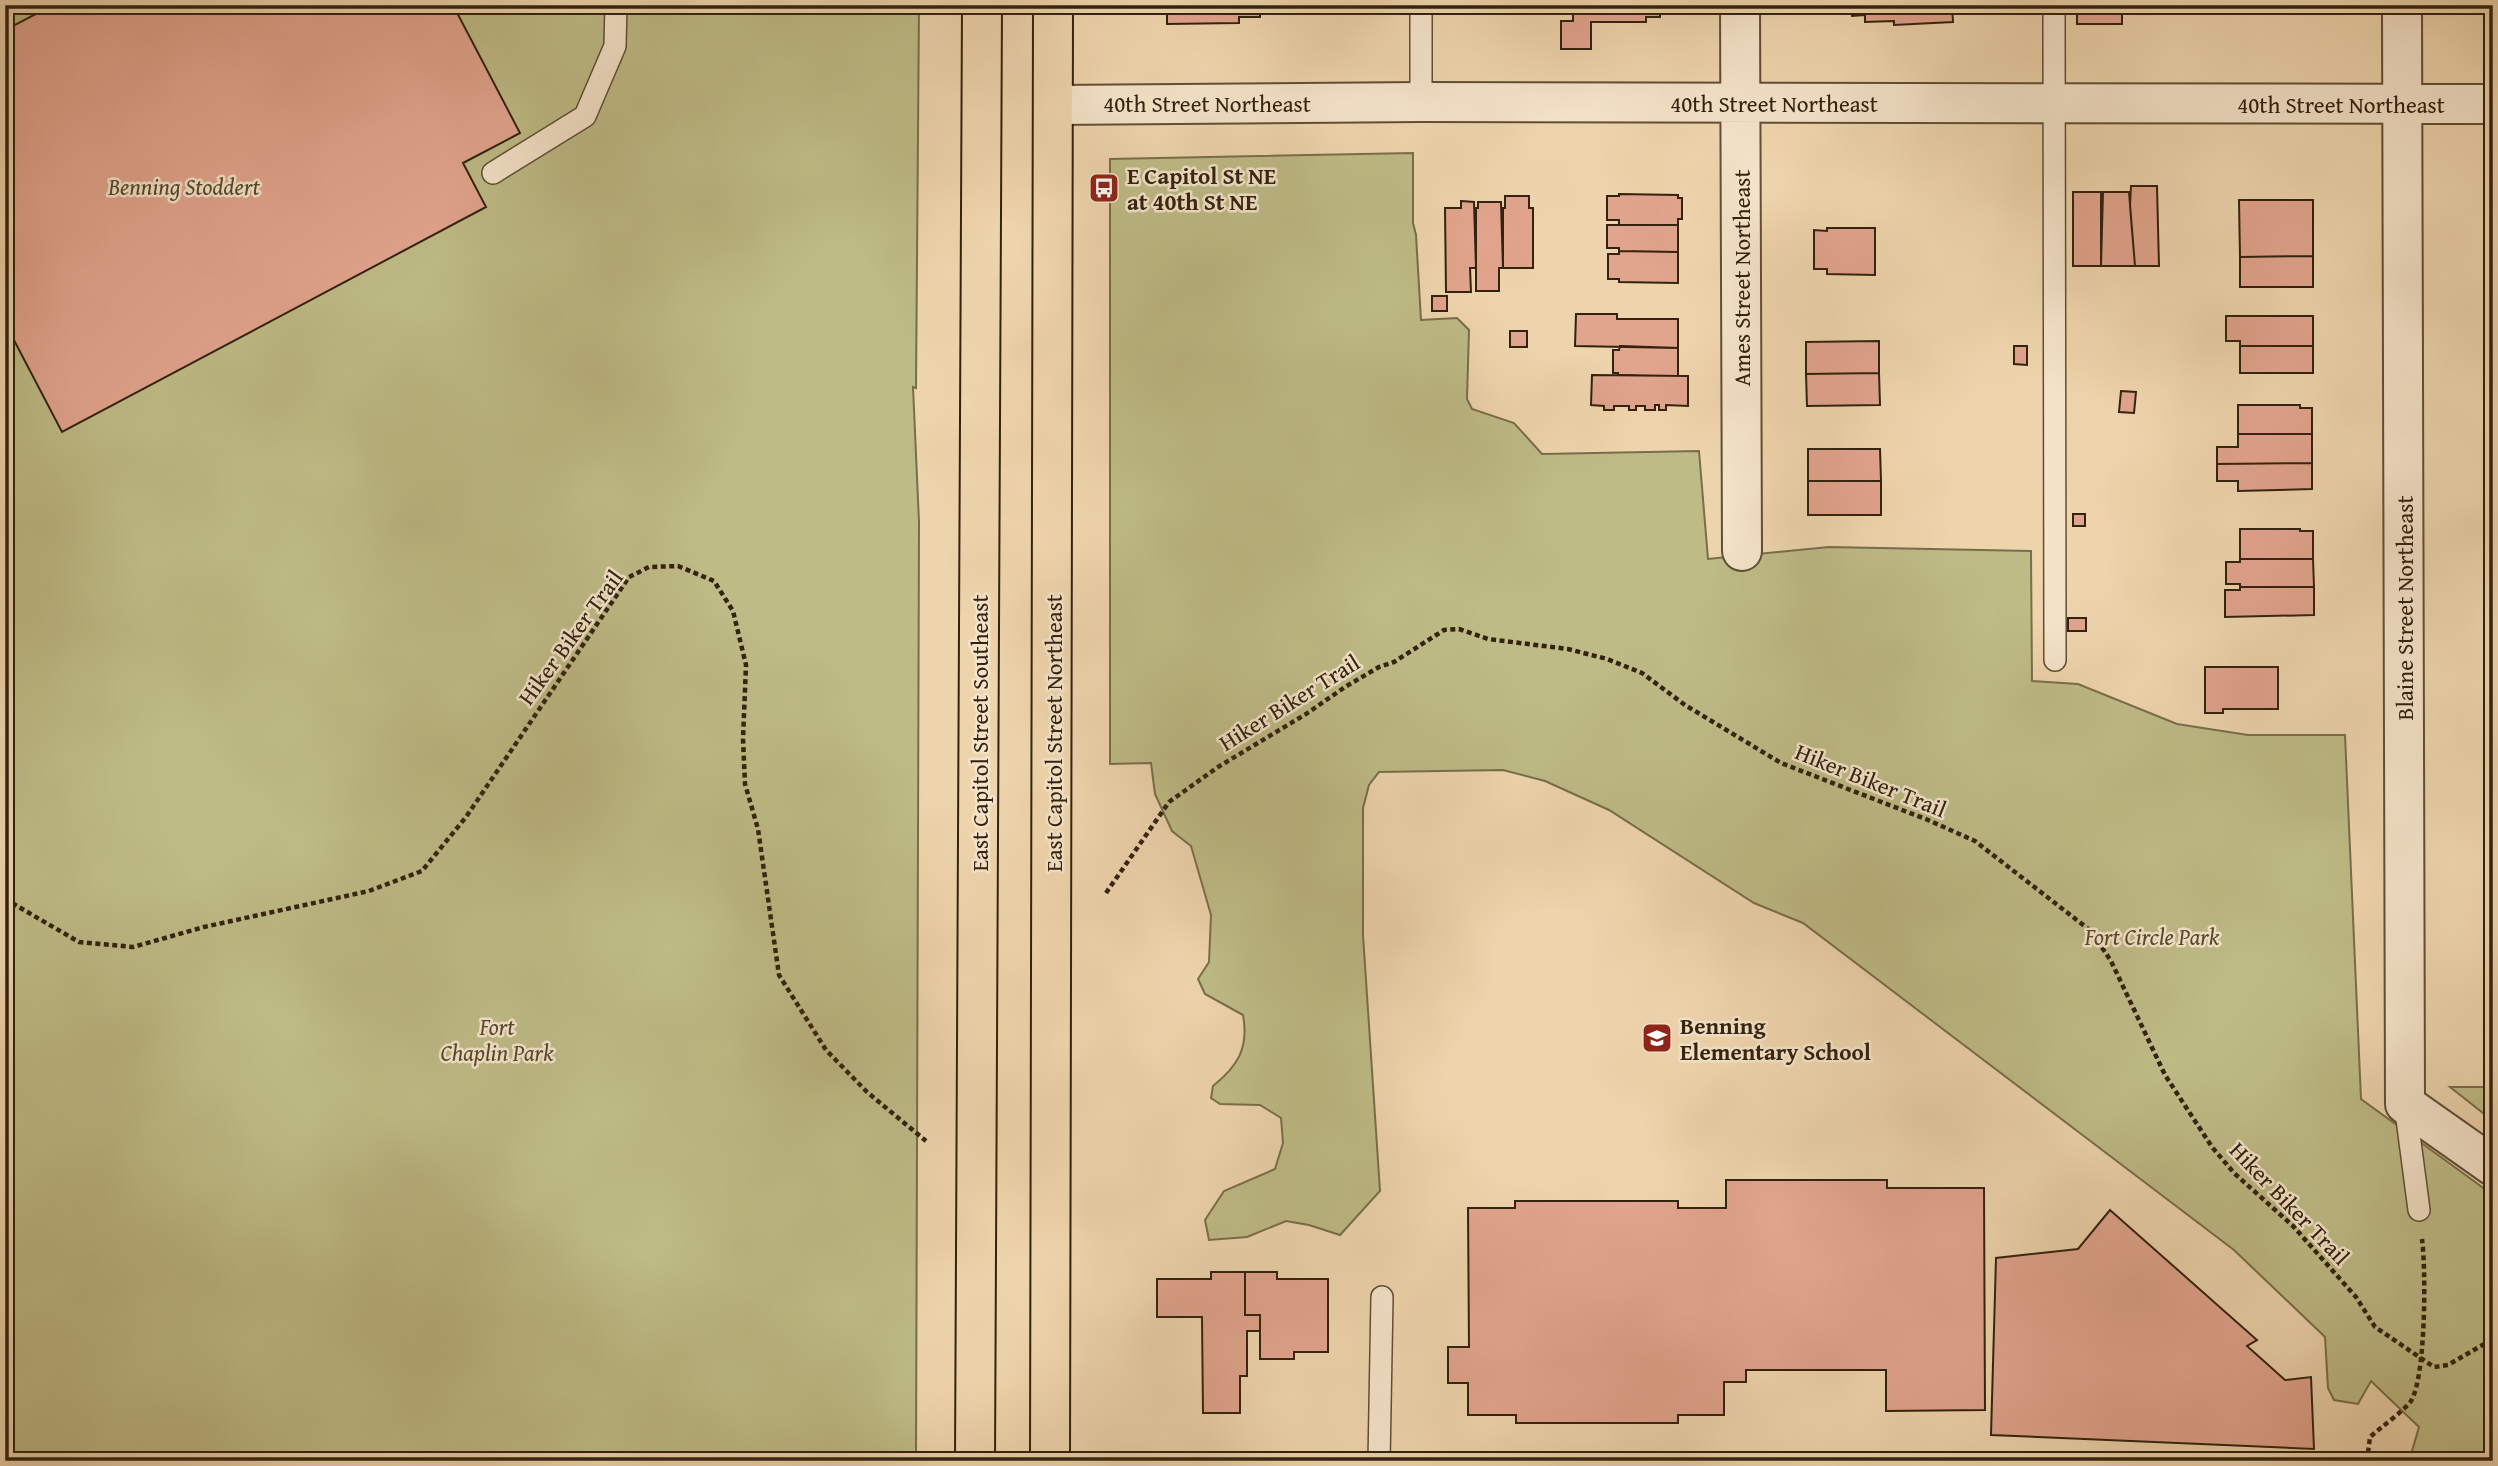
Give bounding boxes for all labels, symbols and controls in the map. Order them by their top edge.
street label: 40th Street Northeast [1103,87,1311,120]
street label: 40th Street Northeast [1670,87,1878,120]
street label: 40th Street Northeast [2237,88,2445,121]
place label: E Capitol St NE at 40th St NE [1127,159,1276,218]
street label: Ames Street Northeast [1725,169,1758,387]
park label: Benning Stoddert [107,170,260,203]
bus stop icon: E Capitol St NE at 40th St NE [1087,171,1121,205]
street label: Blaine Street Northeast [2388,495,2421,721]
street label: Hiker Biker Trail [510,562,630,712]
street label: East Capitol Street Southeast [963,594,996,872]
street label: East Capitol Street Northeast [1037,594,1070,872]
street label: Hiker Biker Trail [1212,646,1366,758]
street label: Hiker Biker Trail [1791,735,1951,825]
park label: Fort Circle Park [2084,920,2220,953]
place label: Benning Elementary School [1680,1009,1871,1068]
park label: Fort Chaplin Park [440,1010,554,1069]
school or university icon: Benning Elementary School [1640,1021,1674,1055]
street label: Hiker Biker Trail [2222,1134,2358,1272]

